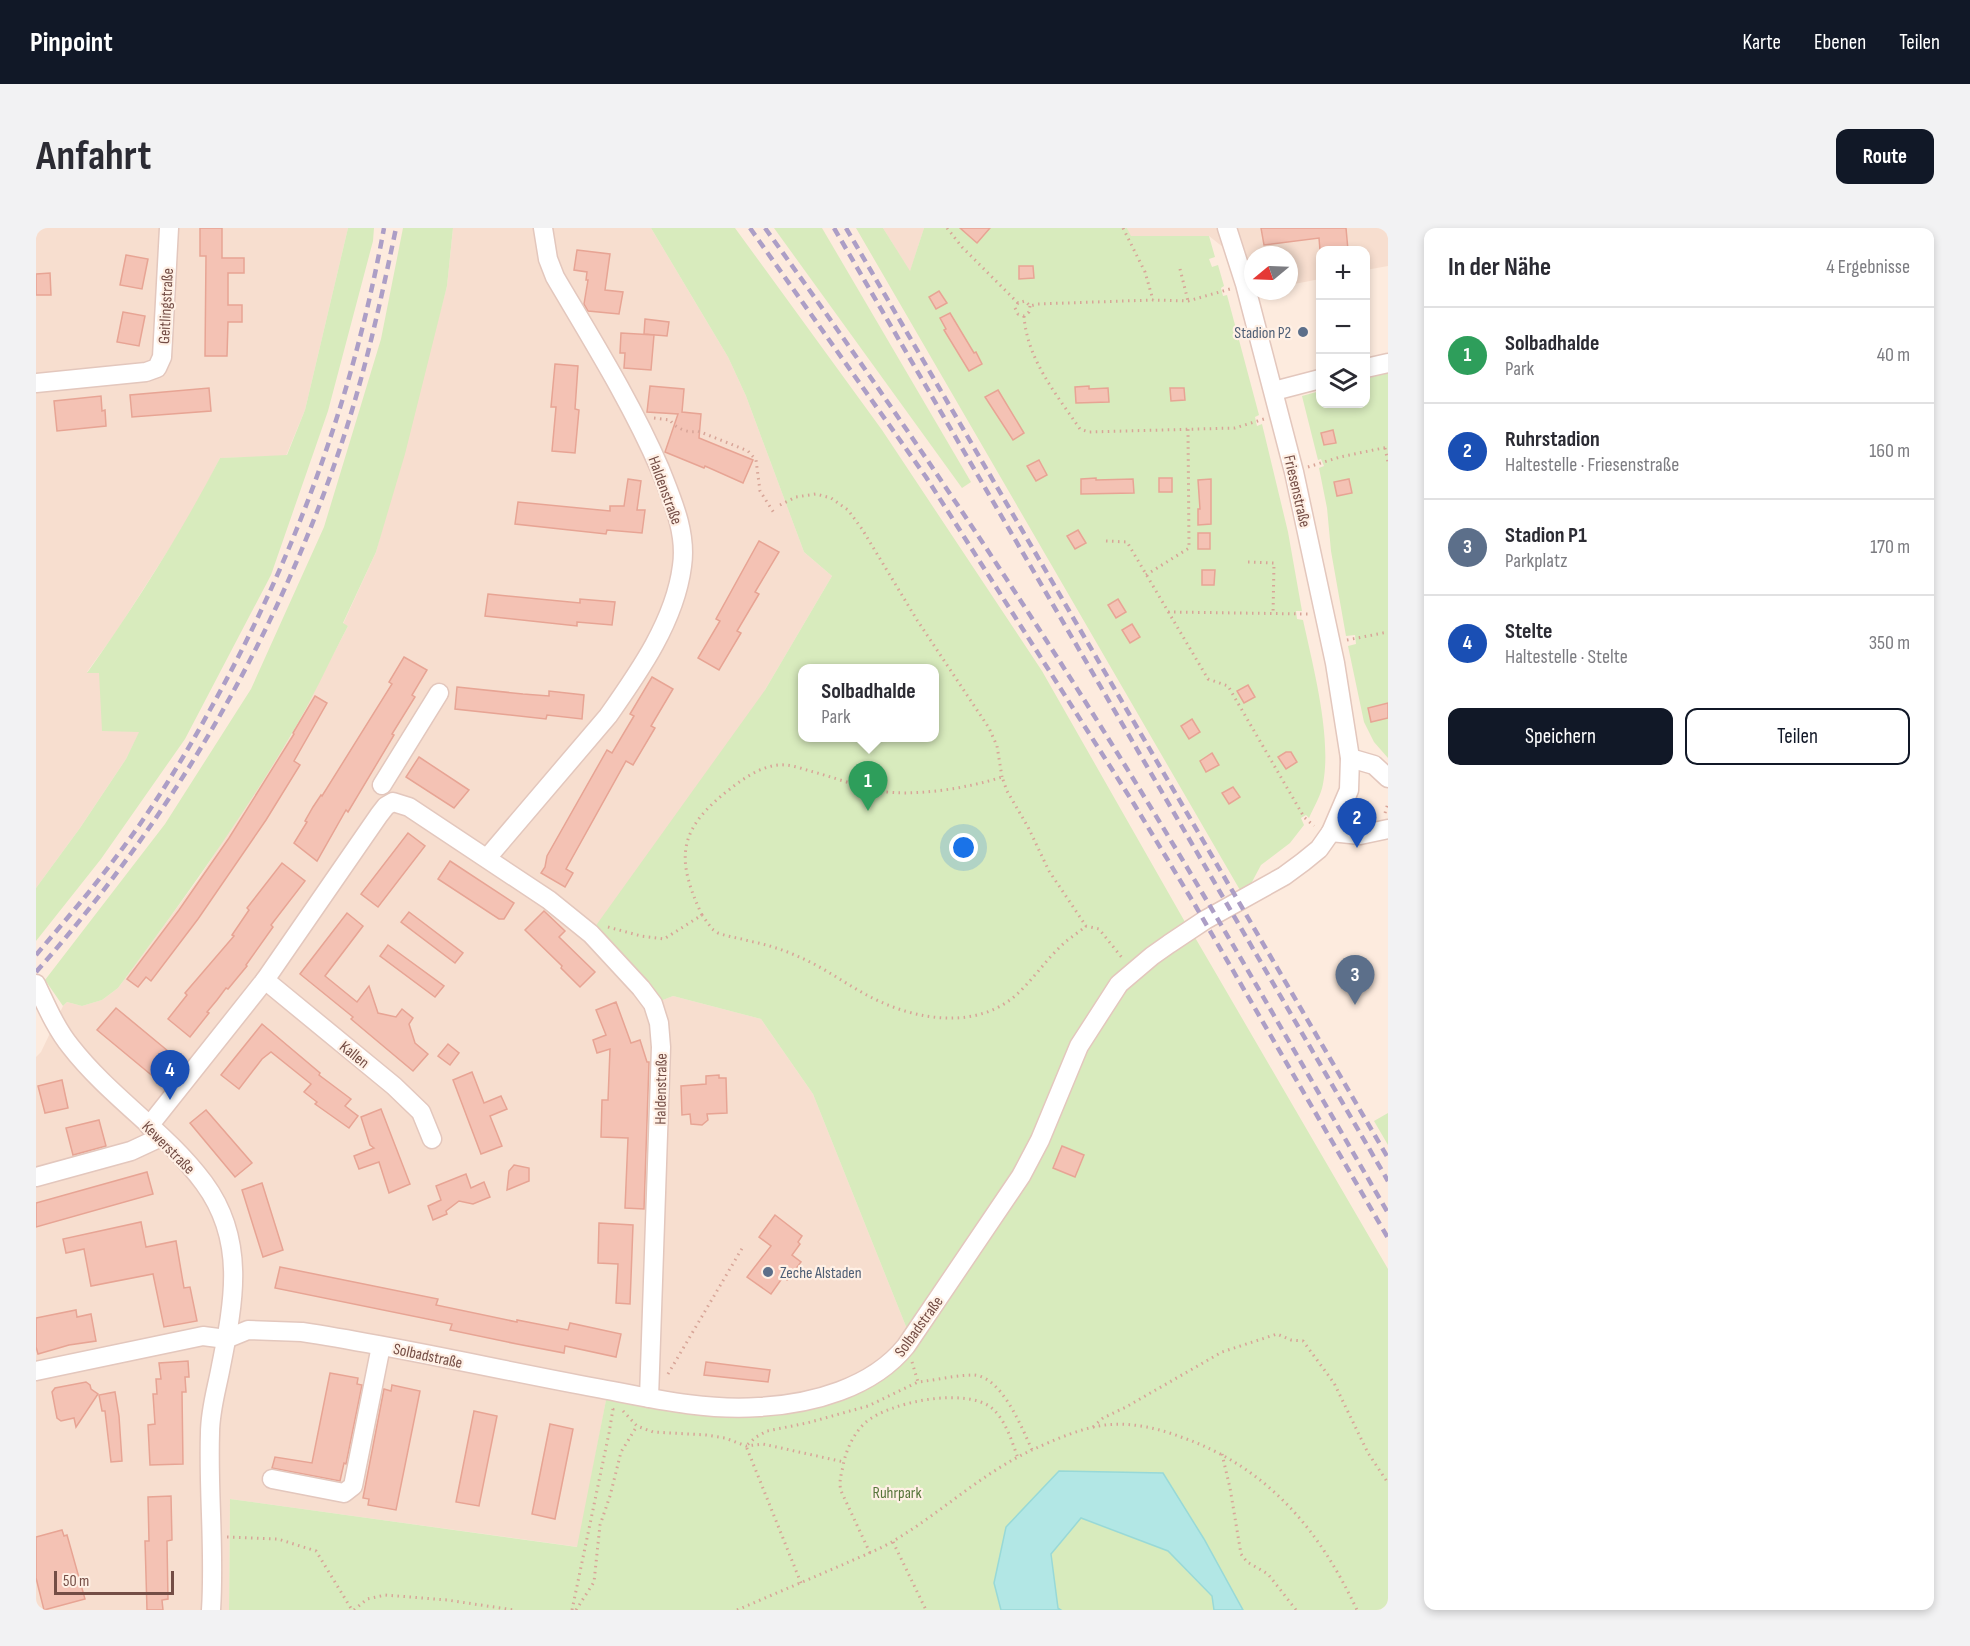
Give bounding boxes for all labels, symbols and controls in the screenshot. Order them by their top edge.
text: Pinpoint [30,26,113,59]
text: Karte [1743,30,1781,55]
text: Ebenen [1814,30,1866,55]
text: Teilen [1899,30,1940,55]
button: Route [1836,129,1934,184]
text: Anfahrt [36,131,151,182]
north arrow [1244,246,1298,300]
map controls [1316,246,1370,408]
button: + [1316,246,1370,300]
text: In der Nähe [1448,252,1551,283]
text: 4 Ergebnisse [1826,255,1910,279]
street label: Geitlingstraße [155,268,178,345]
button: − [1316,300,1370,354]
place label: Stadion P2 [1234,324,1291,343]
marker: Stadion P2 [1296,325,1310,339]
text: Solbadhalde [1505,330,1599,357]
text: 1 [1464,343,1471,367]
text: 40 m [1877,343,1910,367]
button: layers [1316,354,1370,408]
text: Park [1505,357,1534,381]
text: Ruhrstadion [1505,426,1600,453]
text: 2 [1463,439,1472,463]
text: 160 m [1869,439,1910,463]
street label: Friesenstraße [1279,453,1314,529]
text: Haltestelle · Friesenstraße [1505,453,1679,477]
street label: Haldenstraße [643,454,686,527]
text: Stadion P1 [1505,522,1587,549]
text: 3 [1463,535,1472,559]
text: 170 m [1870,535,1910,559]
text: Parkplatz [1505,549,1567,573]
text: Stelte [1505,618,1552,645]
text: 4 [1463,631,1472,655]
text: 350 m [1869,631,1910,655]
text: Haltestelle · Stelte [1505,645,1628,669]
popup [798,664,939,742]
text: Solbadhalde [821,678,916,705]
text: Park [821,705,851,729]
button: Speichern [1448,708,1673,765]
button: Teilen [1685,708,1910,765]
pin: 1 [848,762,888,811]
pin: 2 [1338,798,1376,848]
your location [949,833,978,862]
pin: 3 [1336,956,1374,1005]
street label: Kallen [335,1038,373,1073]
pin: 4 [150,1050,190,1100]
street label: Haldenstraße [651,1053,672,1125]
street label: Kewerstraße [137,1118,198,1179]
place label: Zeche Alstaden [780,1264,862,1283]
marker: Zeche Alstaden [761,1265,775,1279]
street label: Solbadstraße [891,1293,948,1361]
street label: Solbadstraße [391,1340,464,1373]
park label: Ruhrpark [873,1484,922,1503]
scale bar [54,1568,174,1596]
text: 50 m [63,1572,89,1591]

